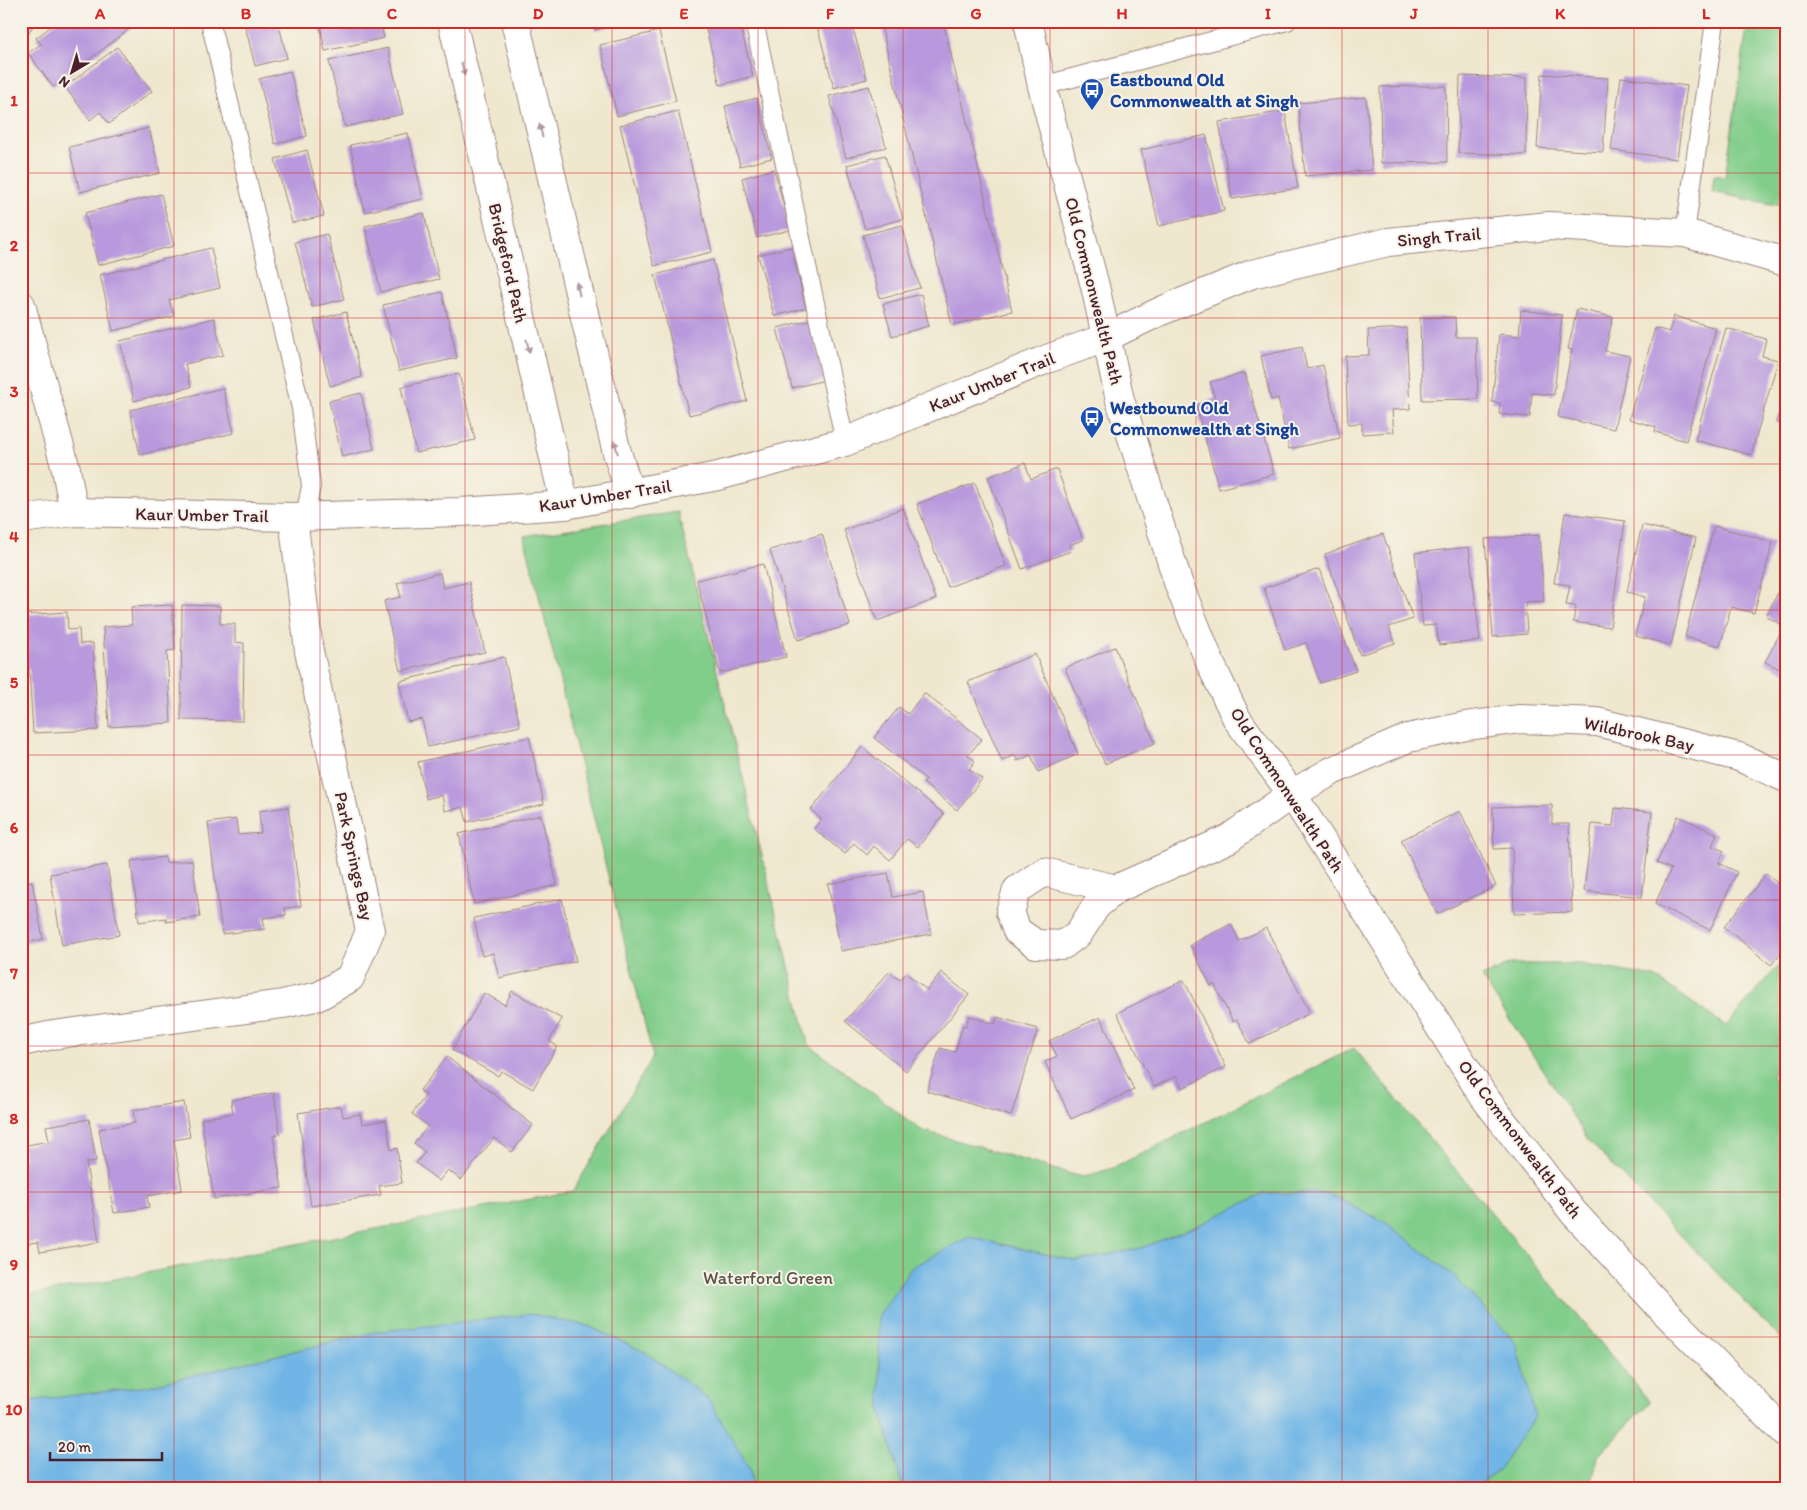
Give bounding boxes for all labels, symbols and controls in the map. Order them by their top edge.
text: A [94,4,106,23]
text: B [241,4,252,23]
text: C [387,4,398,23]
text: D [533,4,544,23]
text: E [680,4,689,23]
text: F [826,4,835,23]
text: G [970,4,982,23]
text: H [1116,4,1128,23]
text: I [1265,4,1271,23]
text: J [1409,4,1418,23]
text: K [1555,4,1566,23]
text: L [1702,4,1711,23]
north arrow [48,48,98,98]
one-way arrow [459,61,467,76]
place label: Eastbound Old Commonwealth at Singh [1110,69,1299,112]
text: N [55,72,73,91]
bus stop icon: Eastbound Old Commonwealth at Singh [1079,77,1105,111]
text: 1 [10,91,18,110]
one-way arrow [537,123,545,138]
street label: Old Commonwealth Path [1060,195,1128,387]
street label: Bridgeford Path [484,201,532,325]
street label: Singh Trail [1396,222,1482,252]
text: 2 [10,236,19,255]
one-way arrow [574,281,582,296]
one-way arrow [524,339,532,354]
street label: Kaur Umber Trail [926,347,1058,417]
text: 3 [10,382,19,401]
place label: Westbound Old Commonwealth at Singh [1110,397,1299,440]
bus stop icon: Westbound Old Commonwealth at Singh [1079,405,1105,439]
one-way arrow [612,439,620,454]
street label: Kaur Umber Trail [537,475,673,517]
street label: Kaur Umber Trail [135,503,269,527]
text: 4 [9,527,19,546]
text: 5 [10,673,19,692]
street label: Old Commonwealth Path [1225,703,1349,877]
street label: Wildbrook Bay [1582,712,1697,757]
street label: Park Springs Bay [330,790,378,923]
text: 6 [10,818,19,837]
text: 7 [9,964,18,983]
street label: Old Commonwealth Path [1453,1056,1587,1222]
text: 8 [10,1109,19,1128]
text: 9 [10,1255,18,1274]
park label: Waterford Green [703,1267,833,1289]
text: 10 [5,1400,23,1419]
scale bar [50,1430,162,1462]
text: 20 m [58,1438,92,1456]

